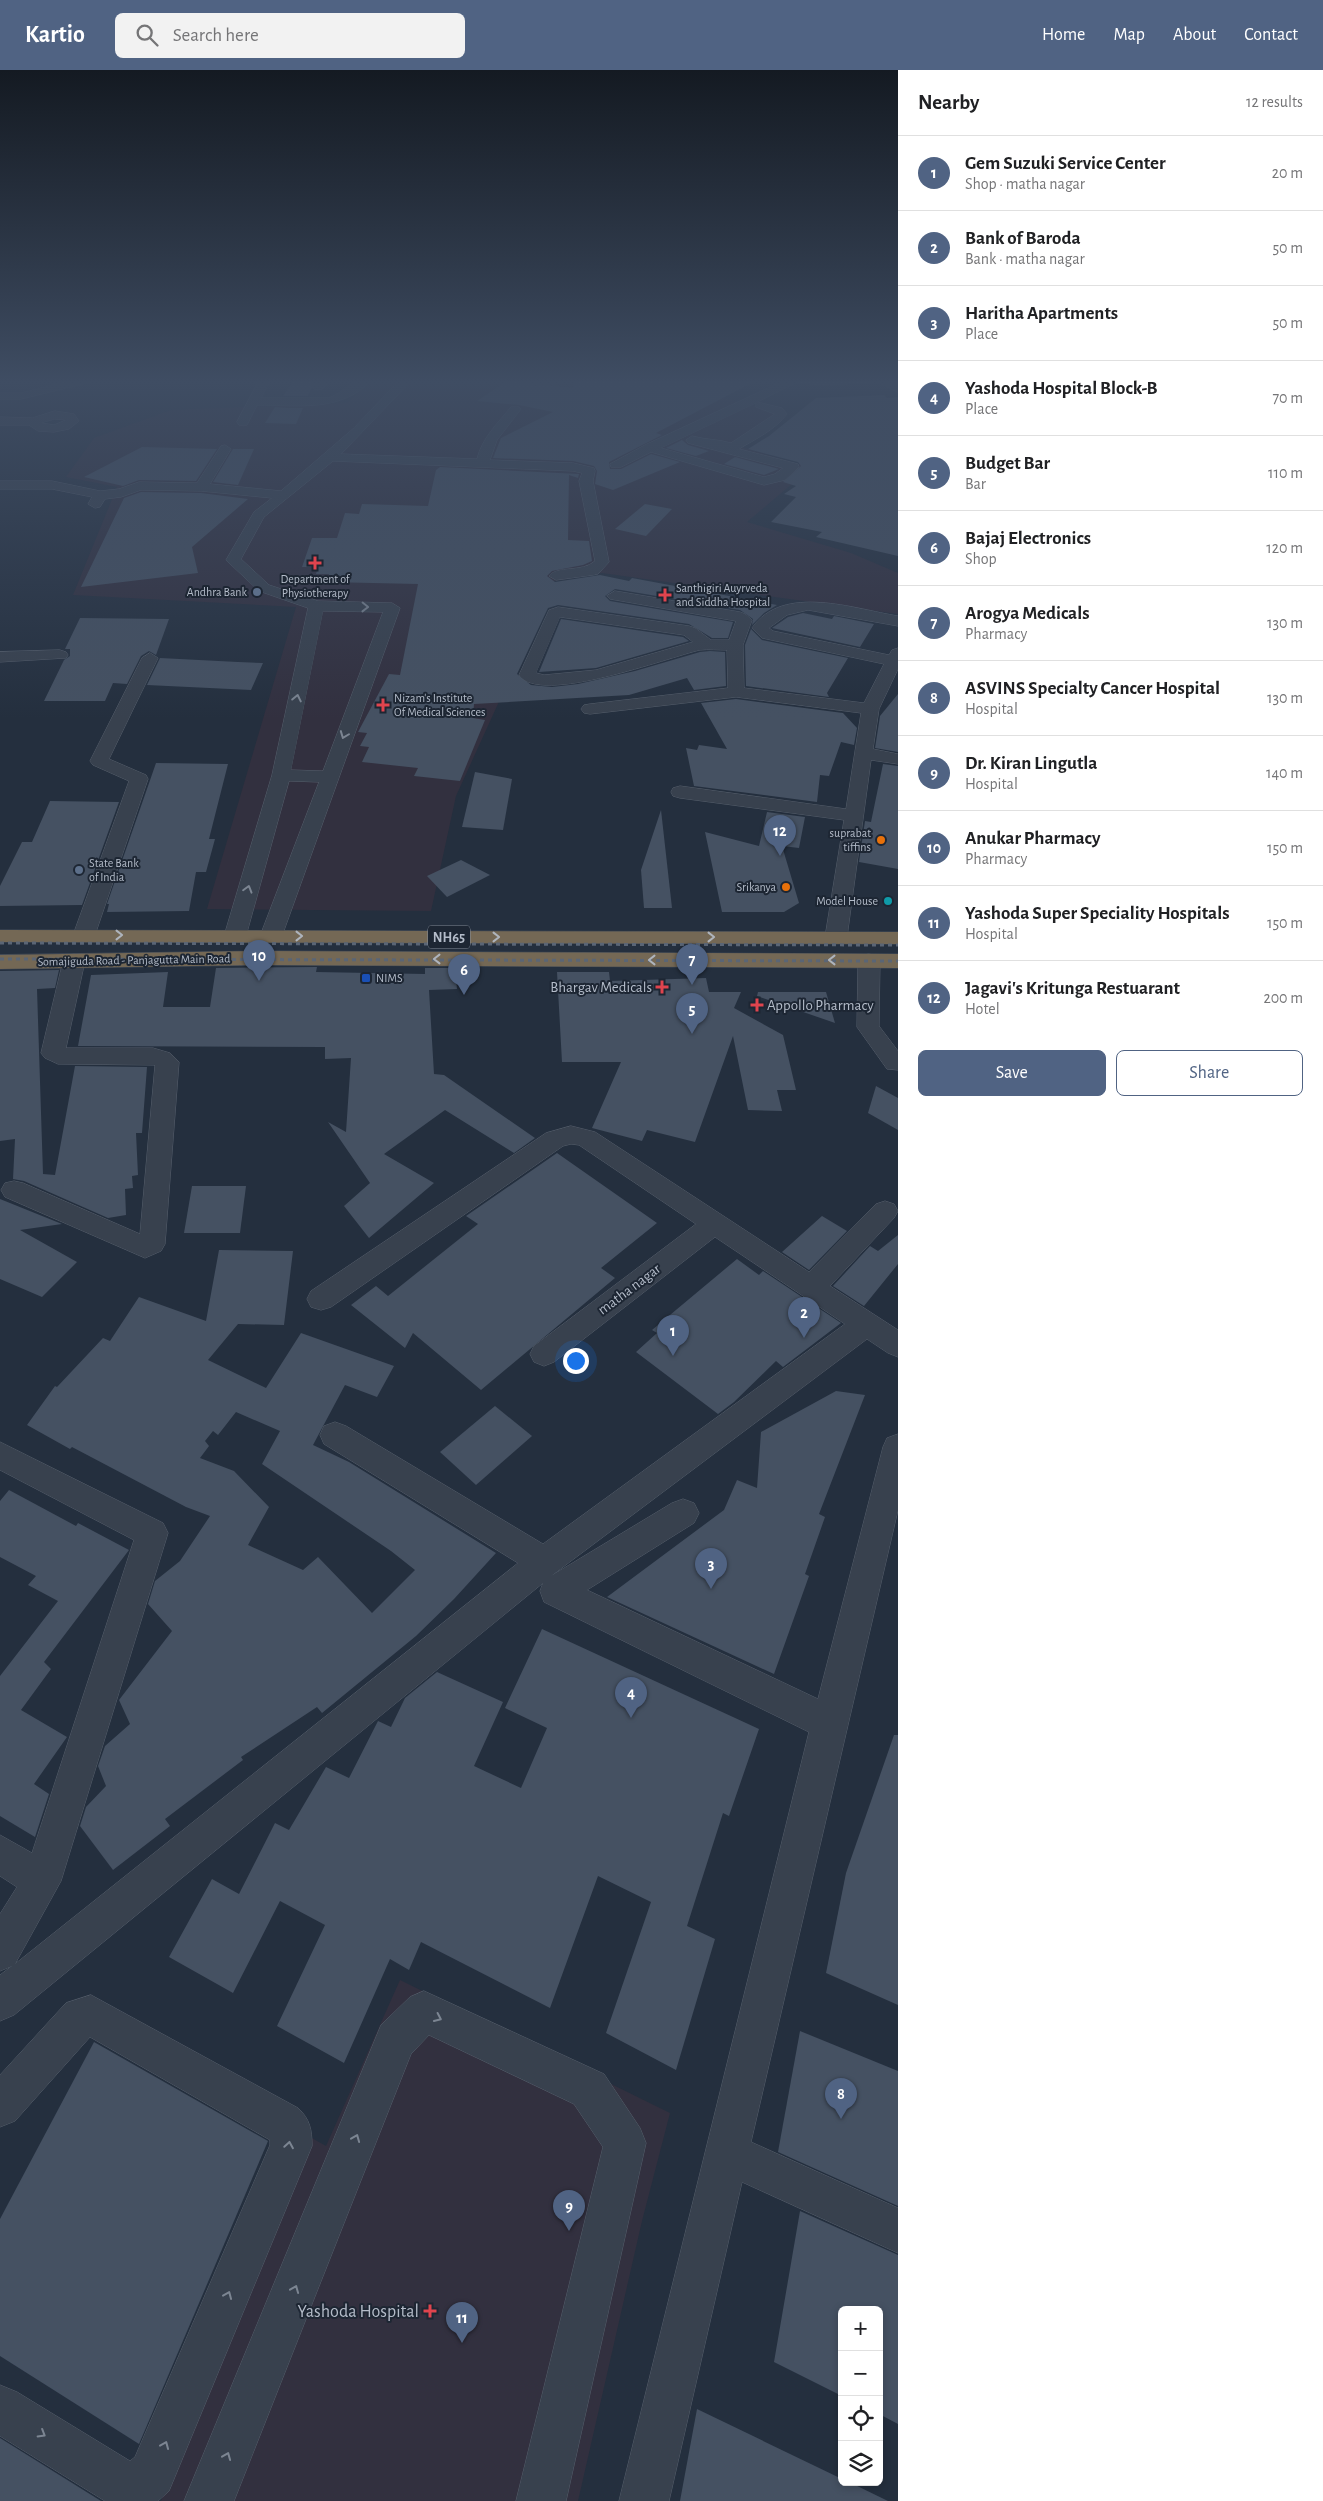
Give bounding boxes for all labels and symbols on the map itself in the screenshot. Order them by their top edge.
marker: Department of Physiotherapy [308,556,322,570]
place label: Department of Physiotherapy [281,573,351,600]
place label: Santhigiri Auyrveda and Siddha Hospital [676,582,770,608]
place label: Andhra Bank [187,586,248,598]
marker: Andhra Bank [251,586,263,598]
marker: Santhigiri Auyrveda and Siddha Hospital [658,588,672,602]
one-way arrow [361,602,369,613]
place label: Nizam's Institute Of Medical Sciences [394,692,485,718]
one-way arrow [291,694,302,702]
marker: Nizam's Institute Of Medical Sciences [376,698,390,712]
one-way arrow [340,730,350,739]
pin: 12 [764,815,796,856]
place label: suprabat tiffins [830,827,871,853]
marker: suprabat tiffins [875,834,887,846]
place label: State Bank of India [89,857,139,883]
marker: State Bank of India [73,864,85,876]
place label: Srikanya [737,881,776,894]
marker: Srikanya [780,881,792,893]
one-way arrow [243,886,253,894]
place label: Model House [816,895,878,907]
marker: Model House [882,895,894,907]
road number: NH65 [428,926,470,949]
one-way arrow [115,930,123,940]
one-way arrow [295,931,303,941]
one-way arrow [492,932,500,942]
one-way arrow [708,932,715,942]
pin: 10 [243,940,275,981]
pin: 7 [676,944,708,985]
street label: Somajiguda Road - Panjagutta Main Road [37,952,231,969]
one-way arrow [433,954,440,964]
pin: 6 [448,954,480,995]
one-way arrow [648,955,656,965]
one-way arrow [828,955,836,965]
marker: NIMS [360,972,372,984]
place label: NIMS [376,972,403,984]
place label: Bhargav Medicals [550,980,652,995]
marker: Bhargav Medicals [656,981,668,993]
pin: 5 [676,993,708,1034]
place label: Appollo Pharmacy [767,998,874,1013]
marker: Appollo Pharmacy [751,999,763,1011]
street label: matha nagar [595,1261,664,1318]
pin: 2 [788,1297,820,1338]
pin: 1 [657,1315,689,1356]
your location [563,1348,589,1374]
pin: 3 [695,1548,727,1589]
pin: 4 [615,1677,647,1718]
one-way arrow [433,2012,442,2022]
pin: 8 [825,2078,857,2119]
one-way arrow [350,2135,360,2143]
one-way arrow [284,2141,294,2150]
pin: 9 [553,2190,585,2231]
one-way arrow [289,2285,299,2294]
one-way arrow [222,2291,232,2300]
pin: 11 [446,2302,478,2343]
place label: Yashoda Hospital [297,2303,419,2321]
marker: Yashoda Hospital [423,2304,437,2318]
one-way arrow [36,2428,45,2438]
one-way arrow [158,2441,169,2450]
one-way arrow [221,2452,232,2461]

